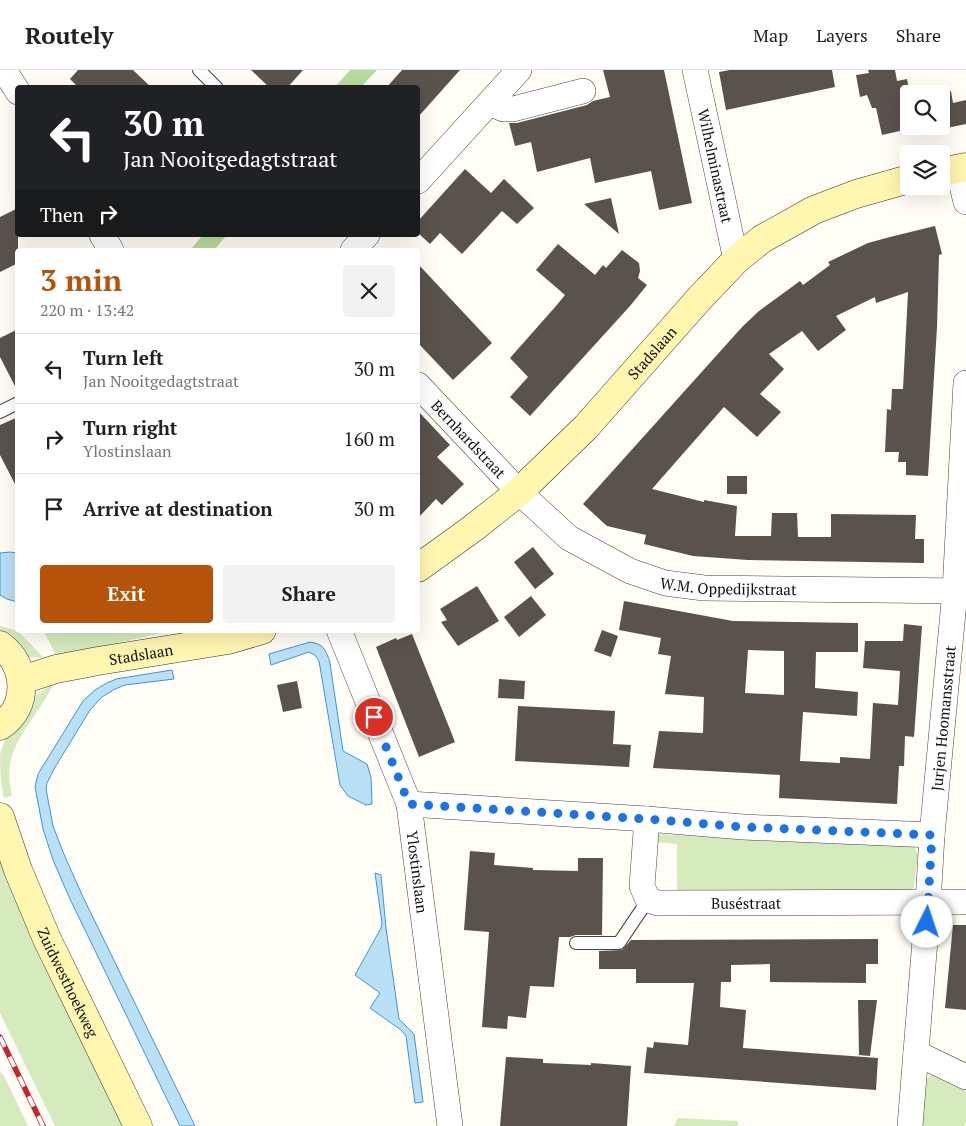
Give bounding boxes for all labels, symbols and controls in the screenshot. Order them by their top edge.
text: Routely [25,19,113,51]
text: Map [753,23,788,47]
text: Layers [816,23,868,47]
text: Share [896,23,941,47]
map controls [900,85,950,195]
button: search [900,85,950,135]
text: 30 m [123,100,204,146]
icon: left [40,105,105,170]
street label: Wilhelminastraat [694,107,738,225]
text: Jan Nooitgedagtstraat [123,144,337,173]
button: layers [900,145,950,195]
icon: right [94,200,122,228]
text: Then [40,202,84,227]
text: 3 min [40,260,122,300]
button: close [343,265,395,317]
text: 220 m · 13:42 [40,299,134,321]
street label: Stadslaan [623,322,681,383]
text: Turn left [83,345,164,370]
icon: left [40,355,68,383]
text: 30 m [354,356,395,381]
text: Jan Nooitgedagtstraat [83,370,239,392]
street label: Bernhardstraat [427,395,511,483]
text: Turn right [83,415,177,440]
icon: right [40,425,68,453]
text: 160 m [344,426,395,451]
text: Ylostinslaan [83,440,172,462]
icon: arrive [40,495,68,523]
text: Arrive at destination [83,496,272,521]
text: 30 m [354,496,395,521]
button: Exit [40,565,213,623]
button: Share [223,565,395,623]
street label: W.M. Oppedijkstraat [659,572,797,599]
street label: Stadslaan [107,639,175,669]
street label: Jurjen Hoomansstraat [926,644,960,792]
pin [353,696,395,738]
icon: arrive [360,703,388,731]
street label: Ylostinslaan [402,829,433,914]
street label: Buséstraat [711,893,782,913]
position arrow [900,895,952,947]
street label: Zuidwesthoekweg [33,924,104,1041]

